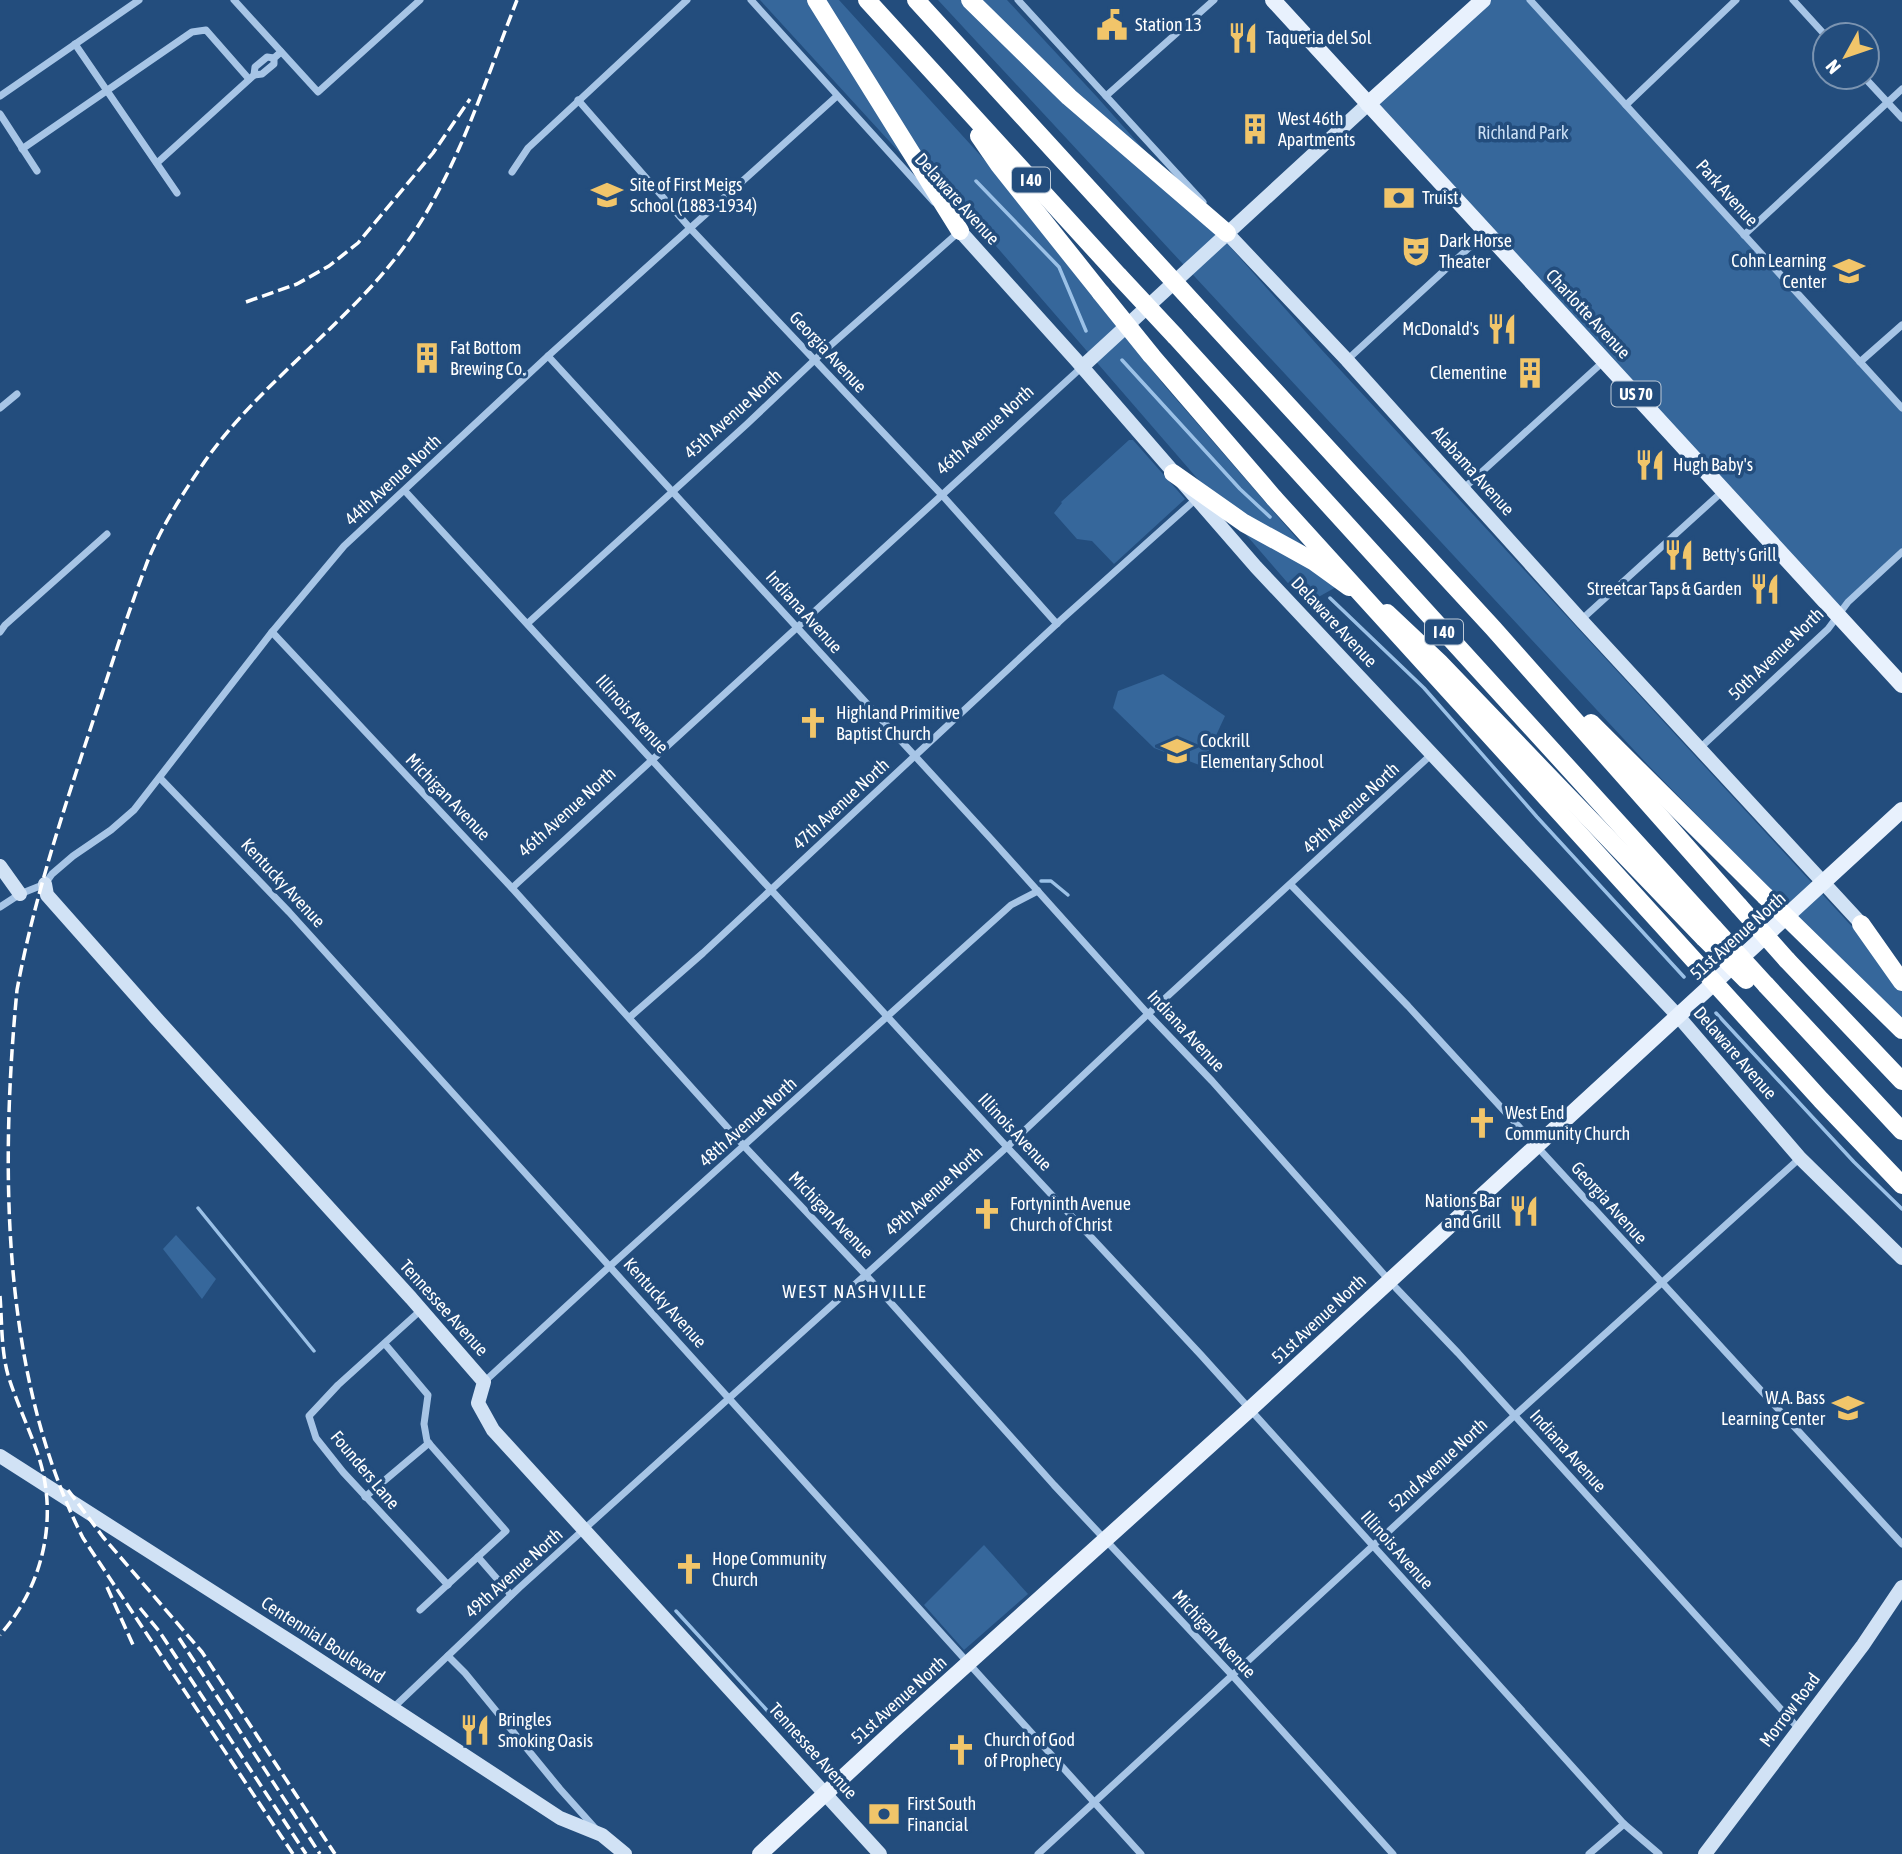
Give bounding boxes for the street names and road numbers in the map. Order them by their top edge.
street label: Delaware Avenue [911,148,1004,249]
street label: Park Avenue [1692,155,1763,230]
road number: I 40 [1012,168,1050,192]
street label: Charlotte Avenue [1542,265,1635,363]
street label: Georgia Avenue [785,307,871,397]
street label: 45th Avenue North [680,364,786,463]
street label: 46th Avenue North [932,380,1038,479]
road number: US 70 [1612,382,1660,406]
street label: Alabama Avenue [1428,422,1519,519]
street label: 44th Avenue North [340,430,445,530]
street label: Indiana Avenue [762,566,847,657]
street label: Delaware Avenue [1287,572,1382,671]
street label: 50th Avenue North [1724,603,1827,704]
road number: I 40 [1425,620,1463,645]
street label: Illinois Avenue [592,670,673,757]
street label: Michigan Avenue [402,749,495,844]
street label: 47th Avenue North [788,754,893,854]
street label: 49th Avenue North [1298,758,1403,858]
street label: 46th Avenue North [514,762,620,861]
street label: Kentucky Avenue [237,834,330,931]
street label: 51st Avenue North [1686,887,1790,984]
street label: Indiana Avenue [1143,986,1229,1076]
street label: Delaware Avenue [1689,1002,1781,1103]
street label: 48th Avenue North [695,1072,801,1171]
street label: Illinois Avenue [974,1089,1057,1175]
street label: 49th Avenue North [881,1141,987,1240]
street label: Georgia Avenue [1567,1157,1652,1248]
street label: Michigan Avenue [785,1167,878,1262]
street label: Kentucky Avenue [620,1253,711,1352]
street label: Tennessee Avenue [396,1255,493,1360]
street label: 51st Avenue North [1267,1270,1370,1368]
street label: Indiana Avenue [1526,1405,1611,1496]
street label: 52nd Avenue North [1384,1414,1491,1516]
street label: Founders Lane [327,1426,404,1513]
street label: Illinois Avenue [1357,1506,1438,1593]
street label: 49th Avenue North [461,1523,567,1622]
street label: Michigan Avenue [1168,1585,1260,1682]
street label: Centennial Boulevard [258,1592,389,1687]
street label: 51st Avenue North [847,1651,951,1748]
street label: Morrow Road [1755,1669,1824,1751]
street label: Tennessee Avenue [765,1698,862,1803]

